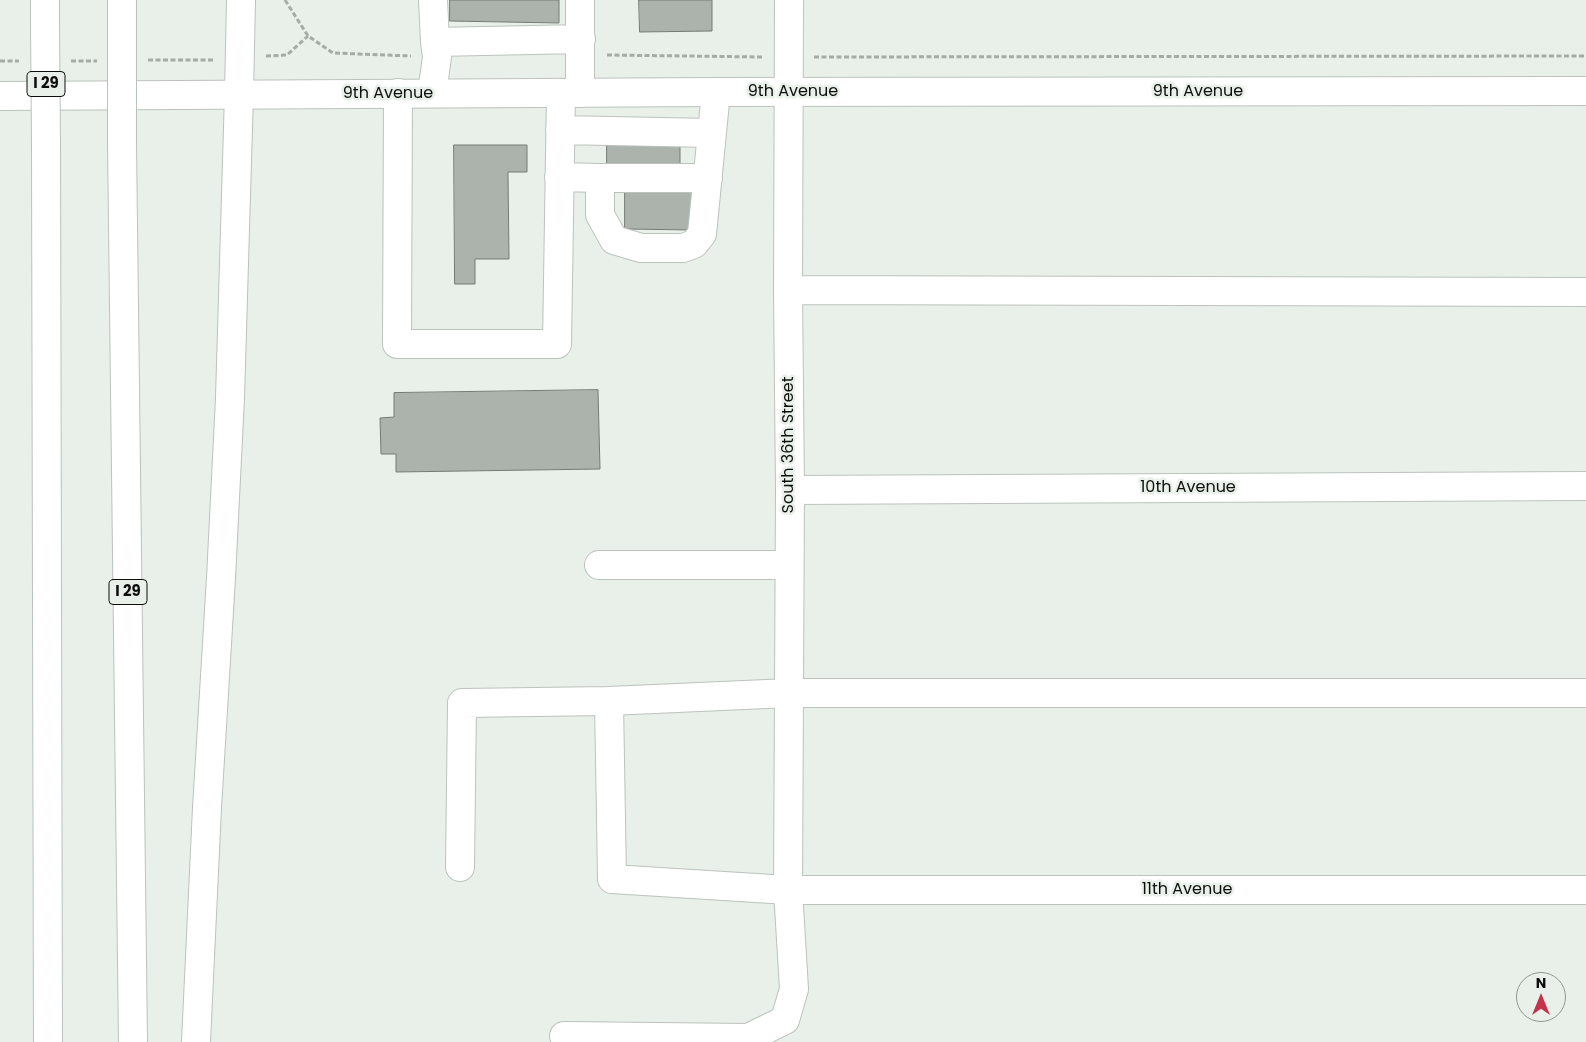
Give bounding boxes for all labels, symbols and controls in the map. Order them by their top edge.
road number: I 29 [27,72,65,96]
street label: 9th Avenue [748,82,838,102]
street label: 9th Avenue [1153,82,1243,102]
street label: 9th Avenue [343,84,433,104]
street label: South 36th Street [779,377,799,513]
street label: 10th Avenue [1140,478,1236,498]
road number: I 29 [109,580,147,604]
street label: 11th Avenue [1142,880,1232,900]
north arrow [1516,972,1566,1022]
text: N [1536,973,1546,993]

